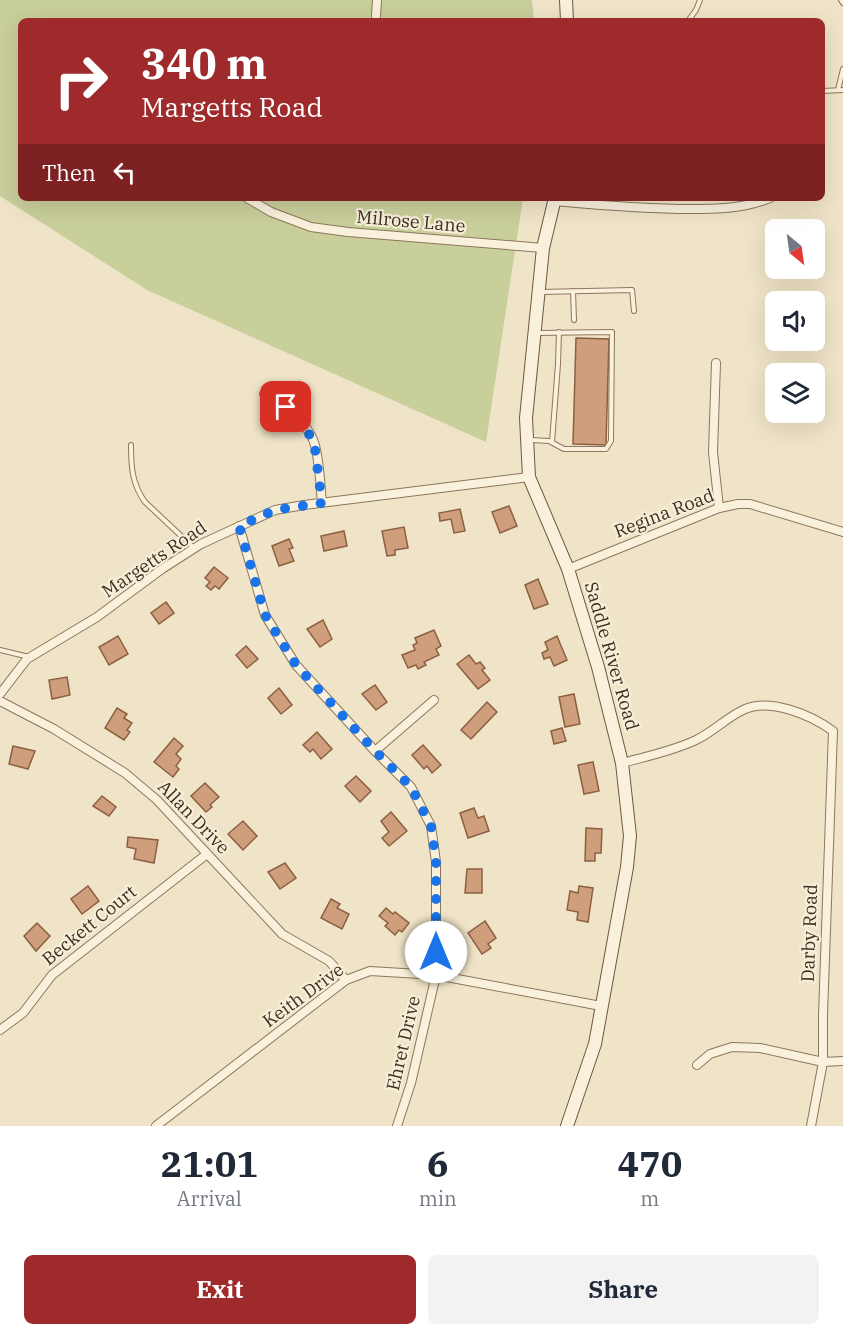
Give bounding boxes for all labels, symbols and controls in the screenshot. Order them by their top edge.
text: 340 m [141,36,267,91]
icon: right [42,42,120,120]
text: Margetts Road [141,89,323,124]
icon: left [108,156,141,189]
text: Then [42,158,96,187]
street label: Milrose Lane [356,205,466,237]
north arrow [765,219,825,279]
map controls [765,219,825,423]
button: sound [765,291,825,351]
button: layers [765,363,825,423]
pin [260,381,311,432]
icon: arrive [269,390,302,423]
street label: Regina Road [611,483,717,543]
street label: Margetts Road [97,516,211,602]
street label: Saddle River Road [580,579,644,733]
street label: Allan Drive [153,775,235,859]
street label: Beckett Court [37,880,141,970]
street label: Darby Road [796,884,822,982]
position arrow [404,920,468,984]
street label: Keith Drive [258,958,348,1032]
street label: Ehret Drive [381,993,425,1093]
text: 21:01 [161,1140,258,1187]
text: 6 [427,1140,449,1187]
text: 470 [617,1140,682,1187]
text: Arrival [177,1185,242,1212]
text: min [419,1185,457,1212]
text: m [640,1185,659,1212]
button: Exit [24,1255,416,1324]
button: Share [428,1255,819,1324]

